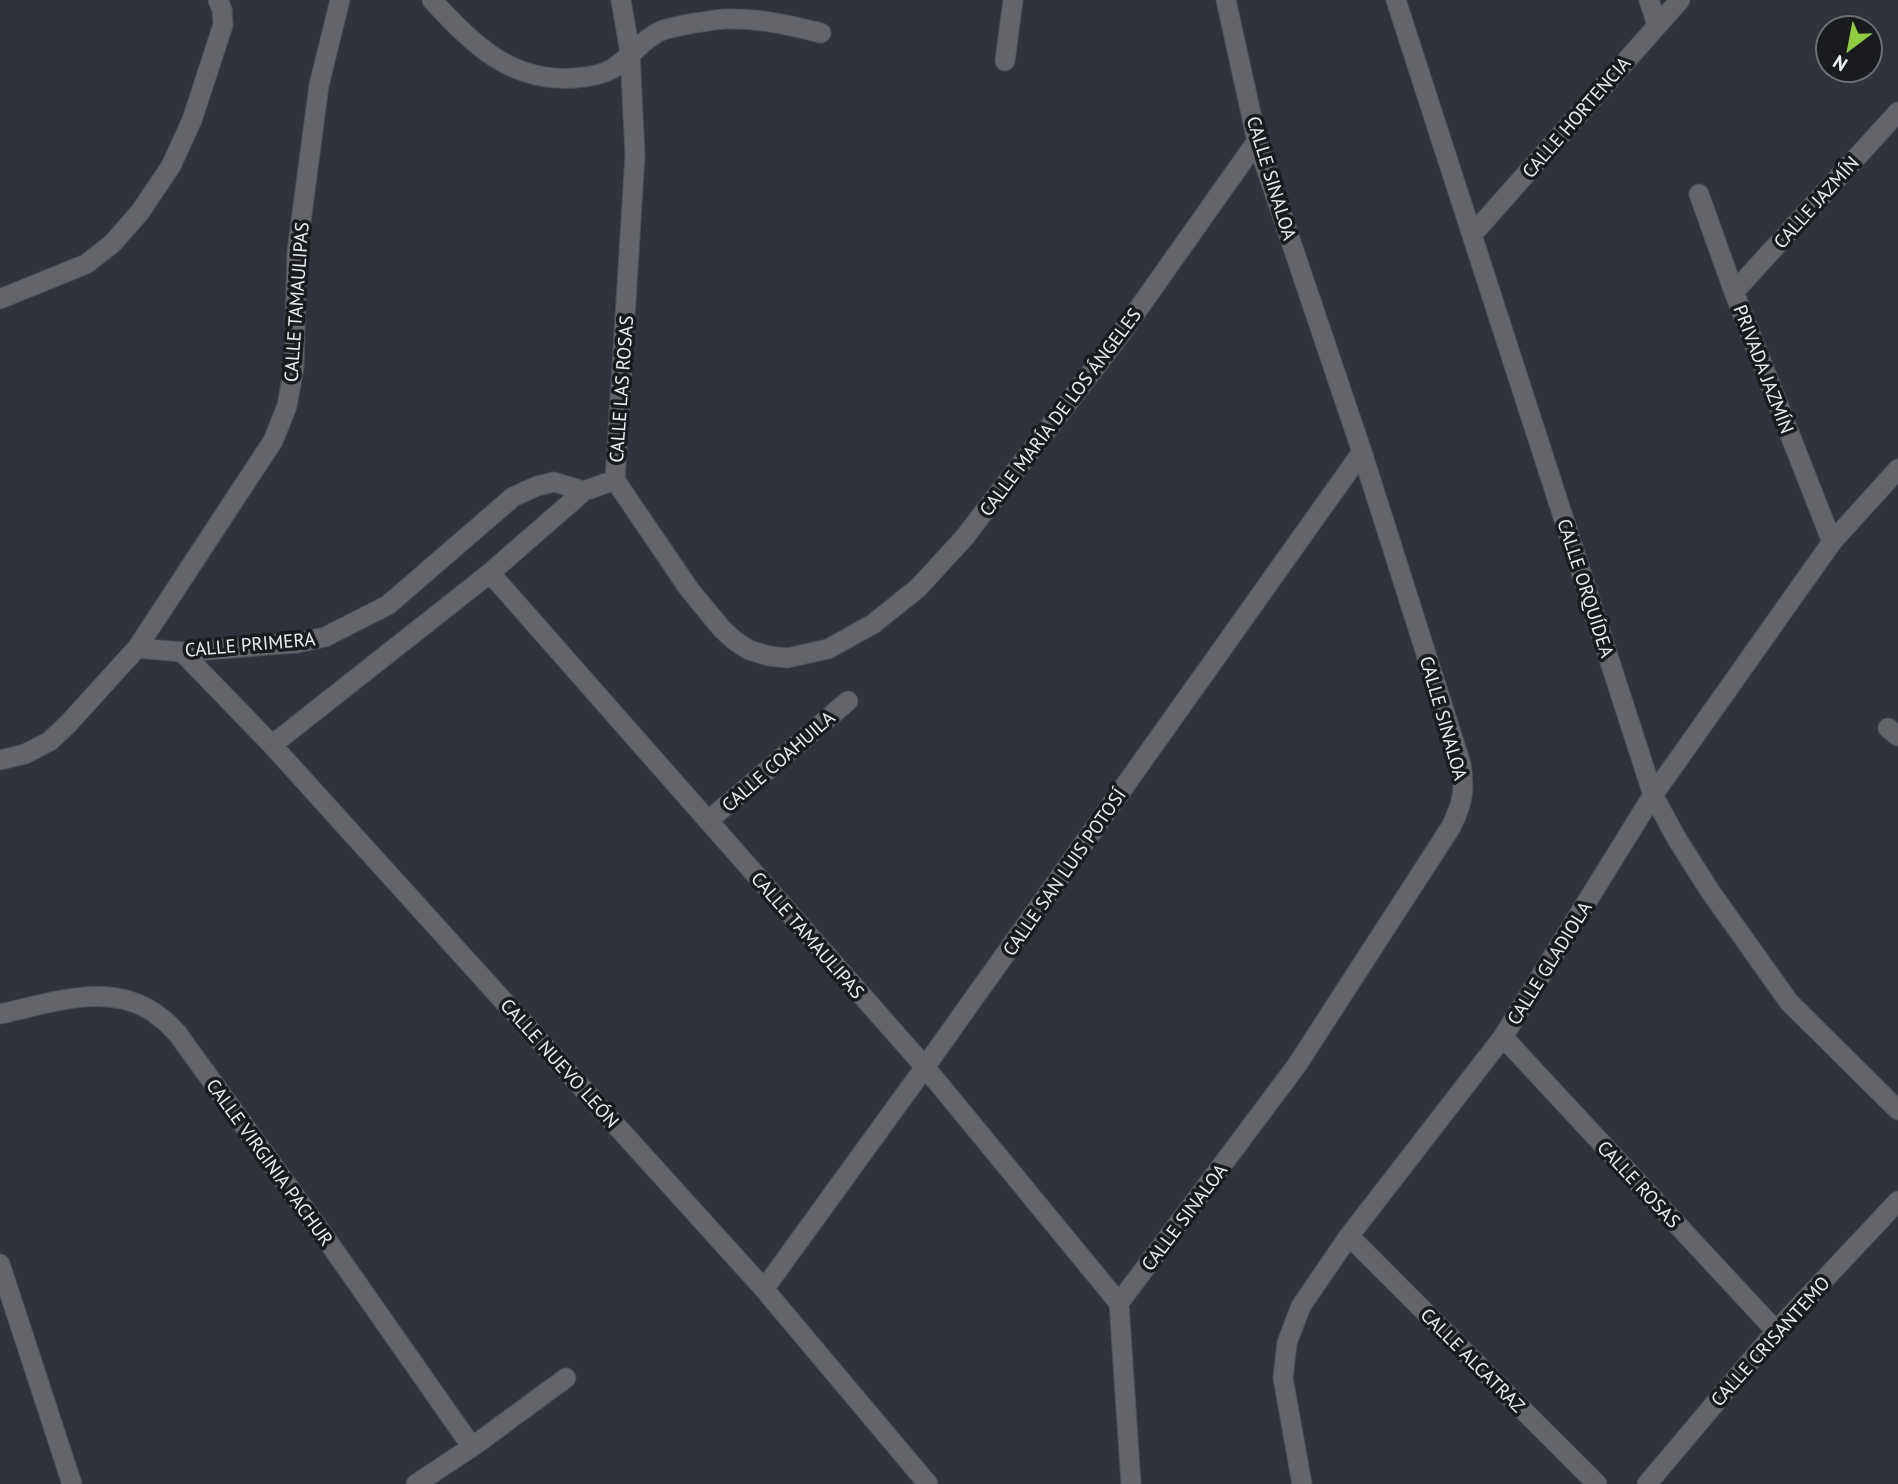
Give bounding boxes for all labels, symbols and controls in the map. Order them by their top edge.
north arrow [1814,14,1884,84]
text: N [1828,50,1852,77]
street label: CALLE HORTENCIA [1517,51,1635,183]
street label: CALLE SINALOA [1242,113,1302,243]
street label: CALLE JAZMÍN [1768,151,1864,253]
street label: CALLE TAMAULIPAS [278,221,314,383]
street label: PRIVADA JAZMÍN [1728,301,1800,437]
street label: CALLE MARÍA DE LOS ÁNGELES [974,303,1146,521]
street label: CALLE LAS ROSAS [604,315,638,463]
street label: CALLE ORQUÍDEA [1552,516,1620,660]
street label: CALLE PRIMERA [184,626,316,662]
street label: CALLE SINALOA [1415,653,1473,783]
street label: CALLE COAHUILA [717,705,839,817]
street label: CALLE SAN LUIS POTOSÍ [997,783,1131,960]
street label: CALLE TAMAULIPAS [746,867,870,1003]
street label: CALLE GLADIOLA [1501,897,1597,1029]
street label: CALLE NUEVO LEÓN [496,993,624,1133]
street label: CALLE VIRGINIA PACHUR [201,1074,339,1250]
street label: CALLE ROSAS [1592,1135,1686,1233]
street label: CALLE SINALOA [1136,1159,1232,1275]
street label: CALLE CRISANTEMO [1705,1271,1835,1411]
street label: CALLE ALCATRAZ [1416,1303,1530,1417]

